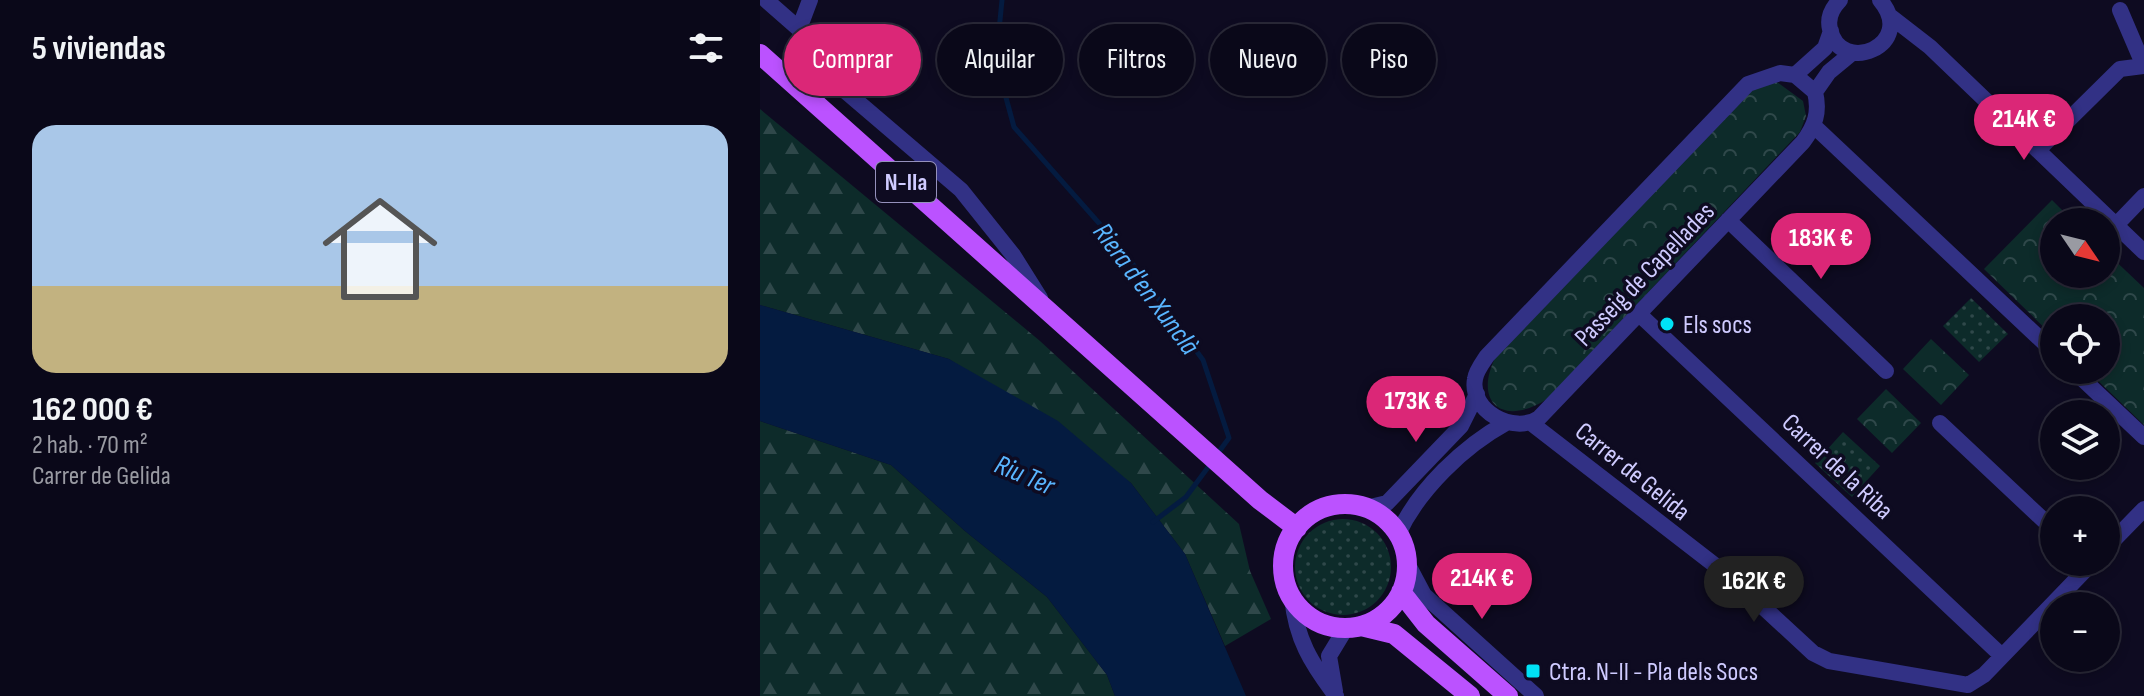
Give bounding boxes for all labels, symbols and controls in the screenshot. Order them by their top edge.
chip: Comprar [784,24,921,96]
chip: Alquilar [937,24,1063,96]
chip: Filtros [1079,24,1194,96]
chip: Nuevo [1210,24,1326,96]
chip: Piso [1342,24,1436,96]
icon: filters [684,26,728,70]
text: 5 viviendas [32,28,166,69]
pin: 214K € [1959,94,2089,162]
text: 214K € [1992,104,2056,135]
road number: N-IIa [876,162,936,202]
icon: home [308,177,452,321]
street label: Passeig de Capellades [1569,197,1722,353]
north arrow [2040,208,2120,288]
map controls [2040,208,2120,672]
pin: 183K € [1756,213,1886,281]
water label: Riera d'en Xunclà [1085,216,1206,362]
text: 183K € [1789,223,1853,254]
button: locate [2040,304,2120,384]
place label: Els socs [1683,310,1752,341]
marker: Els socs [1658,315,1676,333]
pin: 173K € [1351,376,1481,444]
text: 173K € [1384,386,1448,417]
text: 162 000 € [32,389,153,430]
button: layers [2040,400,2120,480]
street label: Carrer de la Riba [1775,408,1899,526]
street label: Carrer de Gelida [1568,416,1696,528]
text: 2 hab. · 70 m² [32,430,148,461]
water label: Riu Ter [990,448,1060,503]
text: Carrer de Gelida [32,461,171,492]
button: + [2040,496,2120,576]
pin: 214K € [1417,553,1547,621]
pin: 162K € [1689,556,1819,624]
text: 214K € [1450,563,1514,594]
text: 162K € [1722,566,1786,597]
button: − [2040,592,2120,672]
place label: Ctra. N-II - Pla dels Socs [1549,657,1758,688]
marker: Ctra. N-II - Pla dels Socs [1524,662,1542,680]

